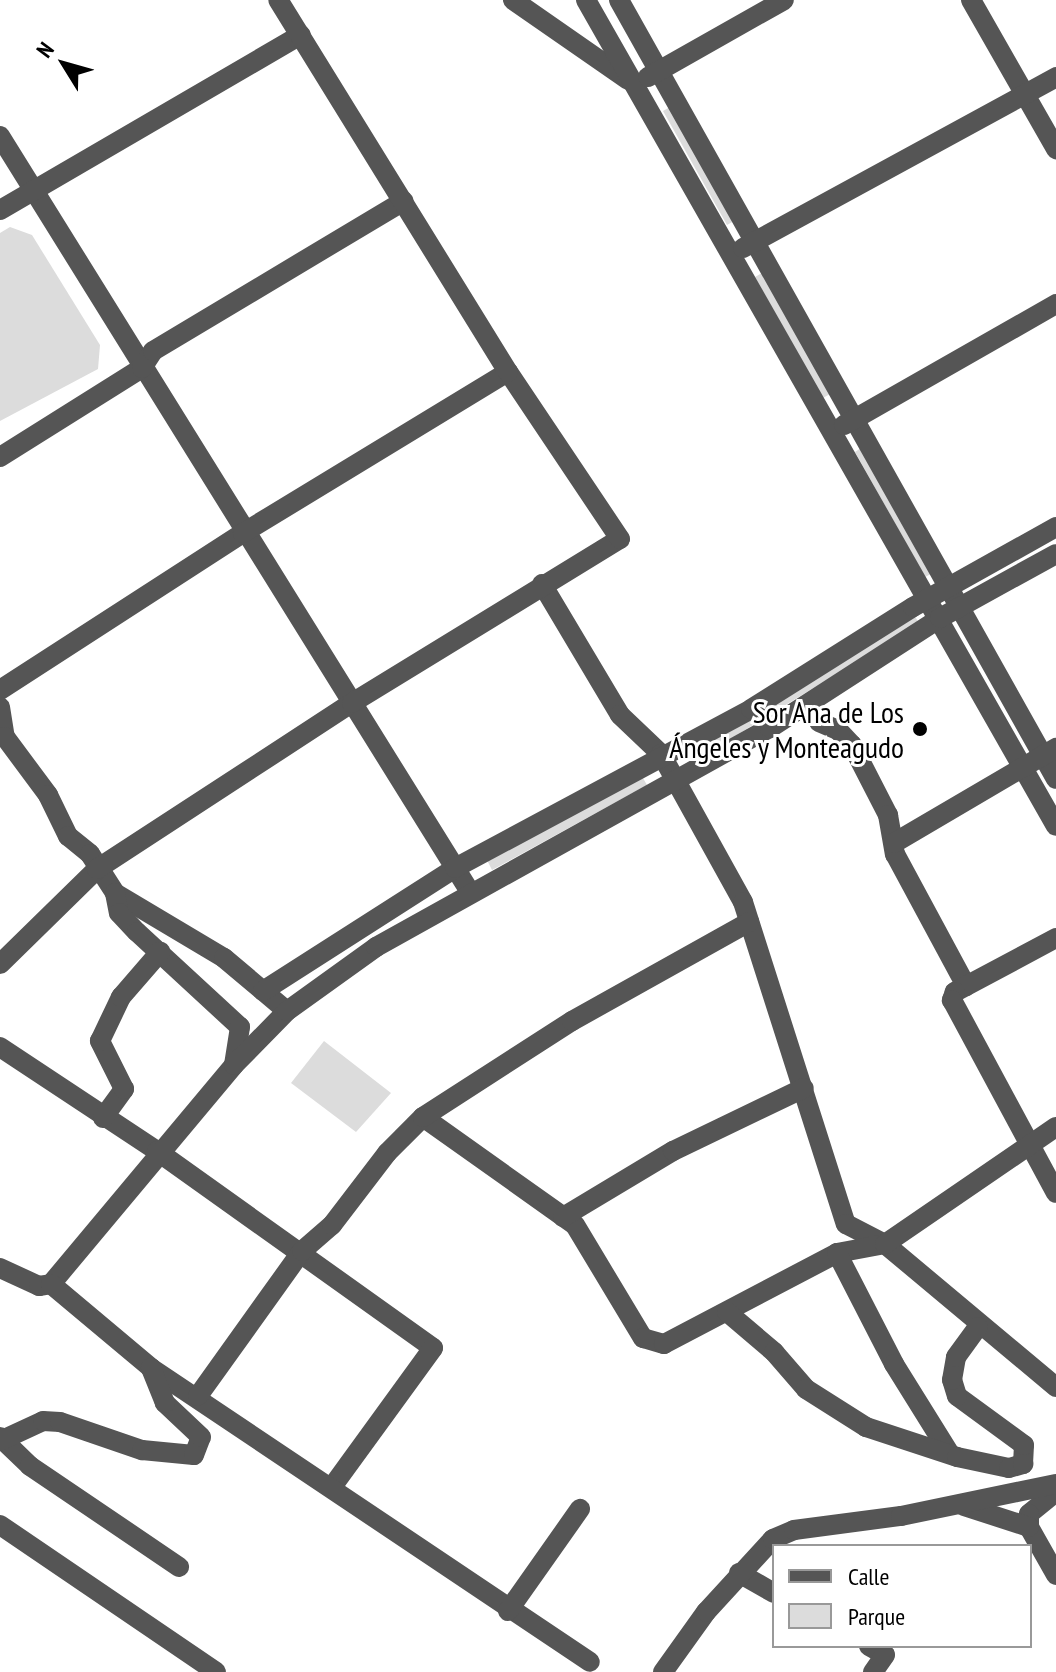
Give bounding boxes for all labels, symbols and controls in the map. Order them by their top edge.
north arrow [24,24,104,104]
text: N [30,36,60,63]
place label: Sor Ana de Los Ángeles y Monteagudo [668,694,904,764]
marker: Sor Ana de Los Ángeles y Monteagudo [911,720,929,738]
legend [772,1544,1032,1648]
text: Calle [848,1561,889,1592]
text: Parque [848,1601,905,1632]

